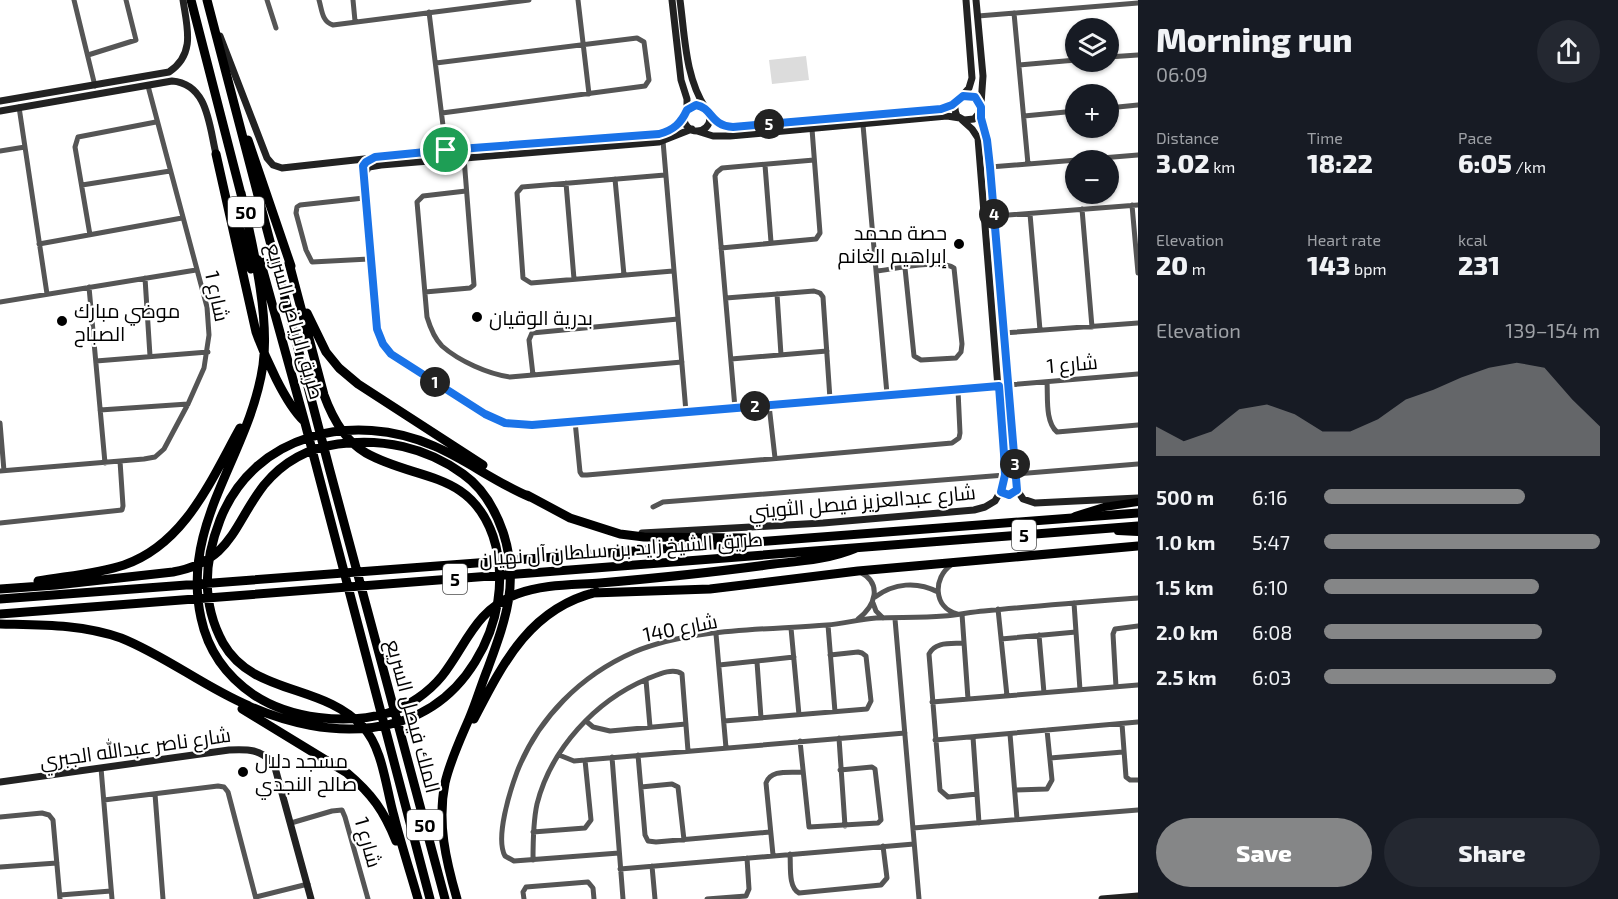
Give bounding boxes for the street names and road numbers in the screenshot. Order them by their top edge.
road number: 50 [228,197,264,227]
street label: طريق الرياض السريع [259,240,330,403]
street label: شارع 1 [198,268,235,324]
street label: شارع 1 [1045,349,1099,380]
street label: شارع عبدالعزيز فيصل الثويني [747,479,977,528]
road number: 5 [1012,520,1036,550]
street label: طريق الشيخ زايد بن سلطان آل نهيان [478,526,764,573]
road number: 5 [443,564,467,594]
street label: شارع 140 [641,608,720,649]
street label: الملك فيصل السريع [379,637,446,796]
street label: شارع ناصر عبدالله الجبري [38,722,233,777]
road number: 50 [407,810,443,840]
street label: شارع 1 [348,814,388,871]

